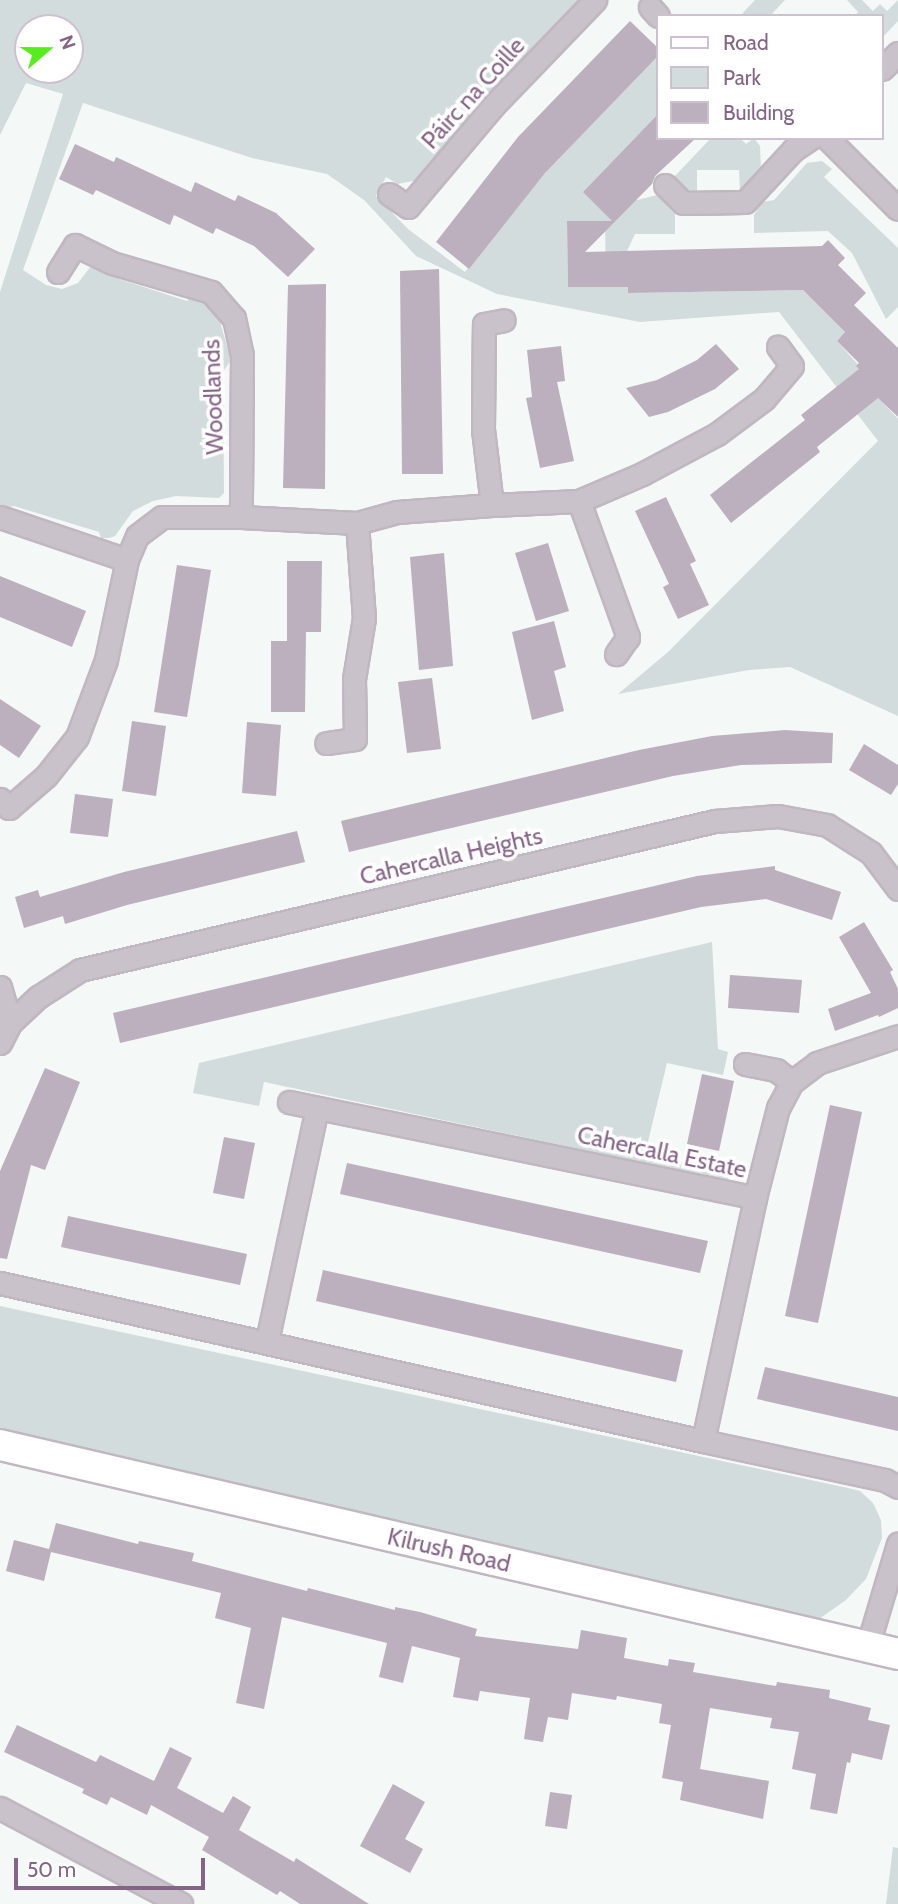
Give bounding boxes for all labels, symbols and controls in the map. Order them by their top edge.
north arrow [14,14,84,84]
legend [656,14,884,140]
text: Road [723,30,769,55]
street label: Páirc na Coille [415,31,531,155]
text: N [54,32,80,53]
text: Park [723,65,761,90]
text: Building [723,100,794,125]
street label: Woodlands [197,339,229,455]
street label: Cahercalla Heights [357,821,545,891]
street label: Cahercalla Estate [575,1120,749,1184]
street label: Kilrush Road [385,1522,513,1578]
scale bar [18,1844,208,1888]
text: 50 m [27,1857,76,1882]

